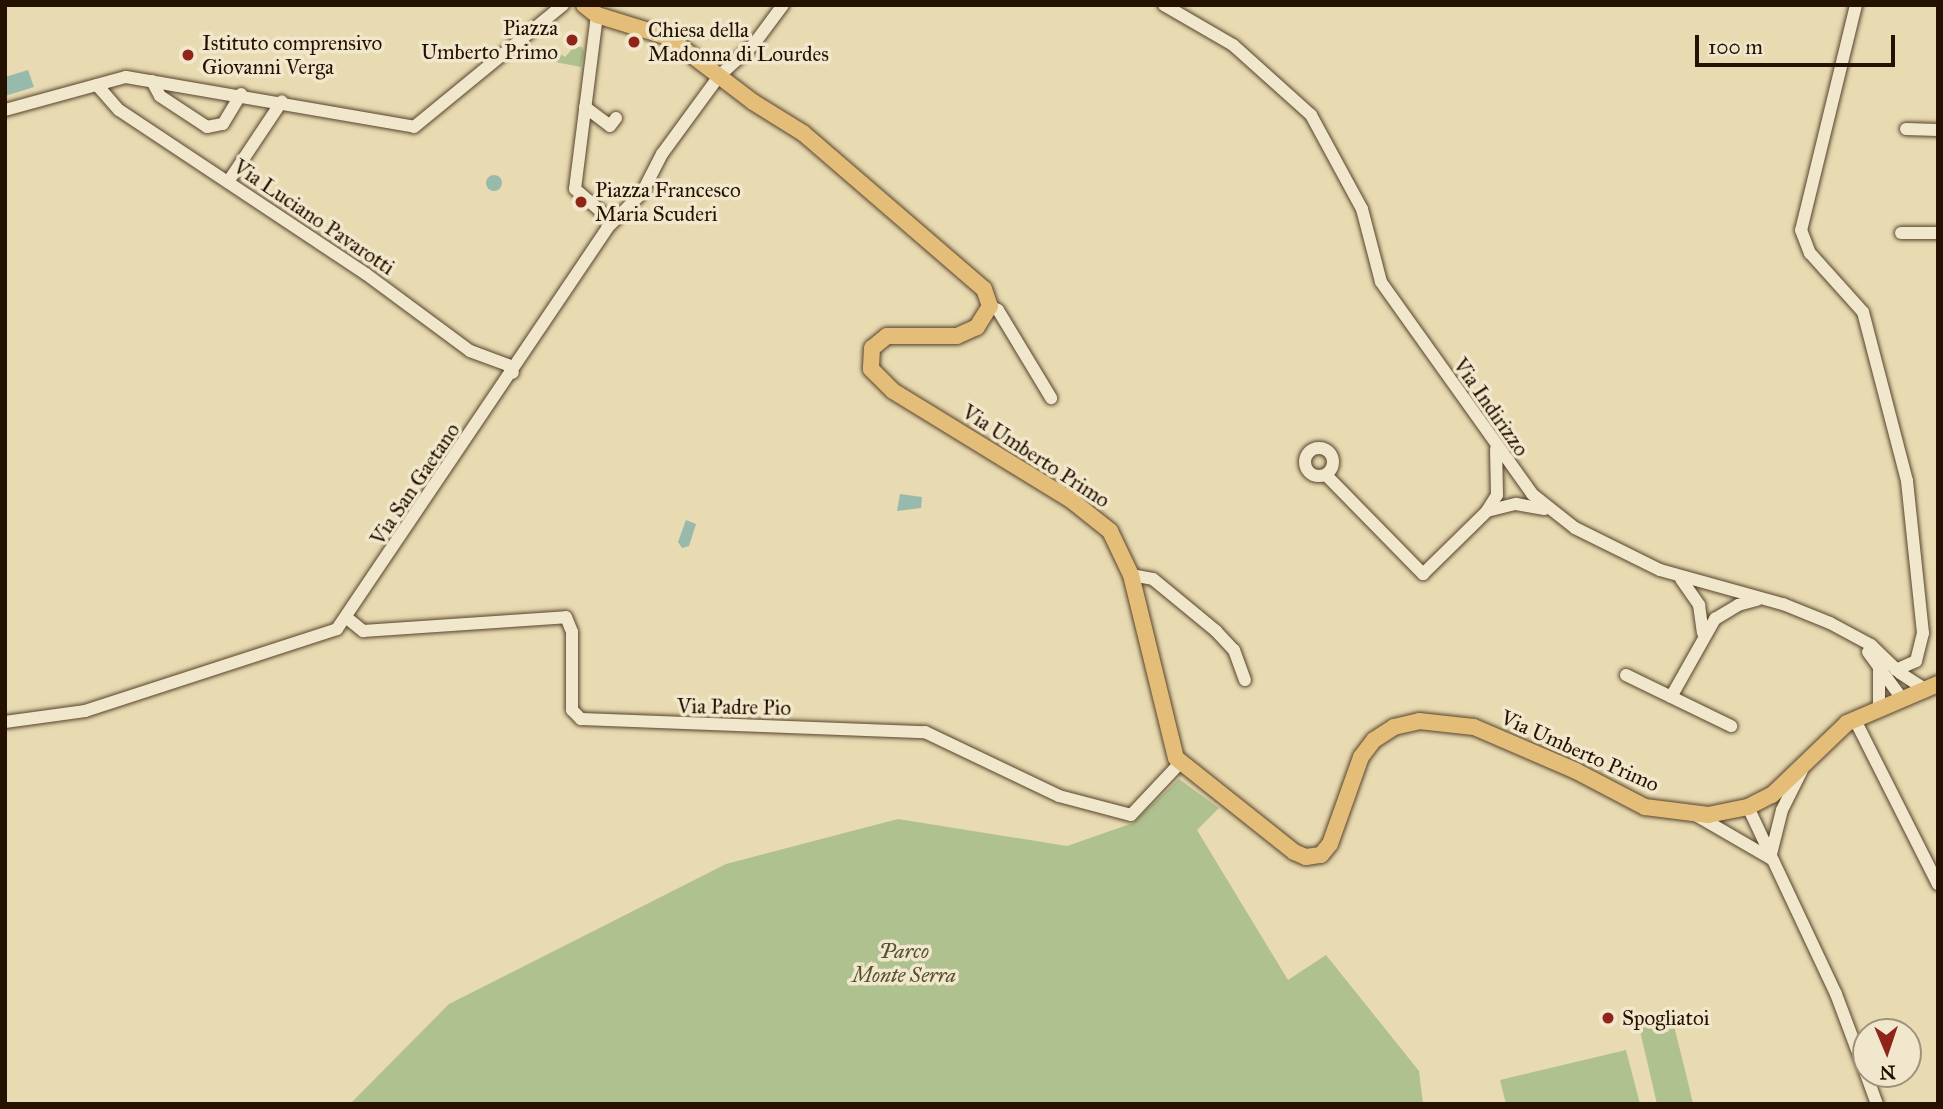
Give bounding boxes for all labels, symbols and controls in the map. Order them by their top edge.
place label: Piazza Umberto Primo [421,15,558,65]
place label: Chiesa della Madonna di Lourdes [648,17,829,67]
scale bar [1698,21,1898,65]
place label: Istituto comprensivo Giovanni Verga [202,30,382,80]
marker: Piazza Umberto Primo [564,32,580,48]
marker: Chiesa della Madonna di Lourdes [626,34,642,50]
text: 100 m [1708,34,1763,60]
marker: Istituto comprensivo Giovanni Verga [180,47,196,63]
street label: Via Luciano Pavarotti [229,154,399,280]
place label: Piazza Francesco Maria Scuderi [595,177,741,227]
marker: Piazza Francesco Maria Scuderi [573,194,589,210]
street label: Via Indirizzo [1448,353,1534,461]
street label: Via Umberto Primo [958,399,1114,513]
street label: Via San Gaetano [365,418,465,550]
street label: Via Padre Pio [677,693,791,721]
street label: Via Umberto Primo [1497,705,1663,797]
park label: Parco Monte Serra [852,938,956,988]
place label: Spogliatoi [1622,1005,1709,1031]
marker: Spogliatoi [1600,1010,1616,1026]
north arrow [1852,1018,1922,1088]
text: N [1879,1061,1896,1084]

